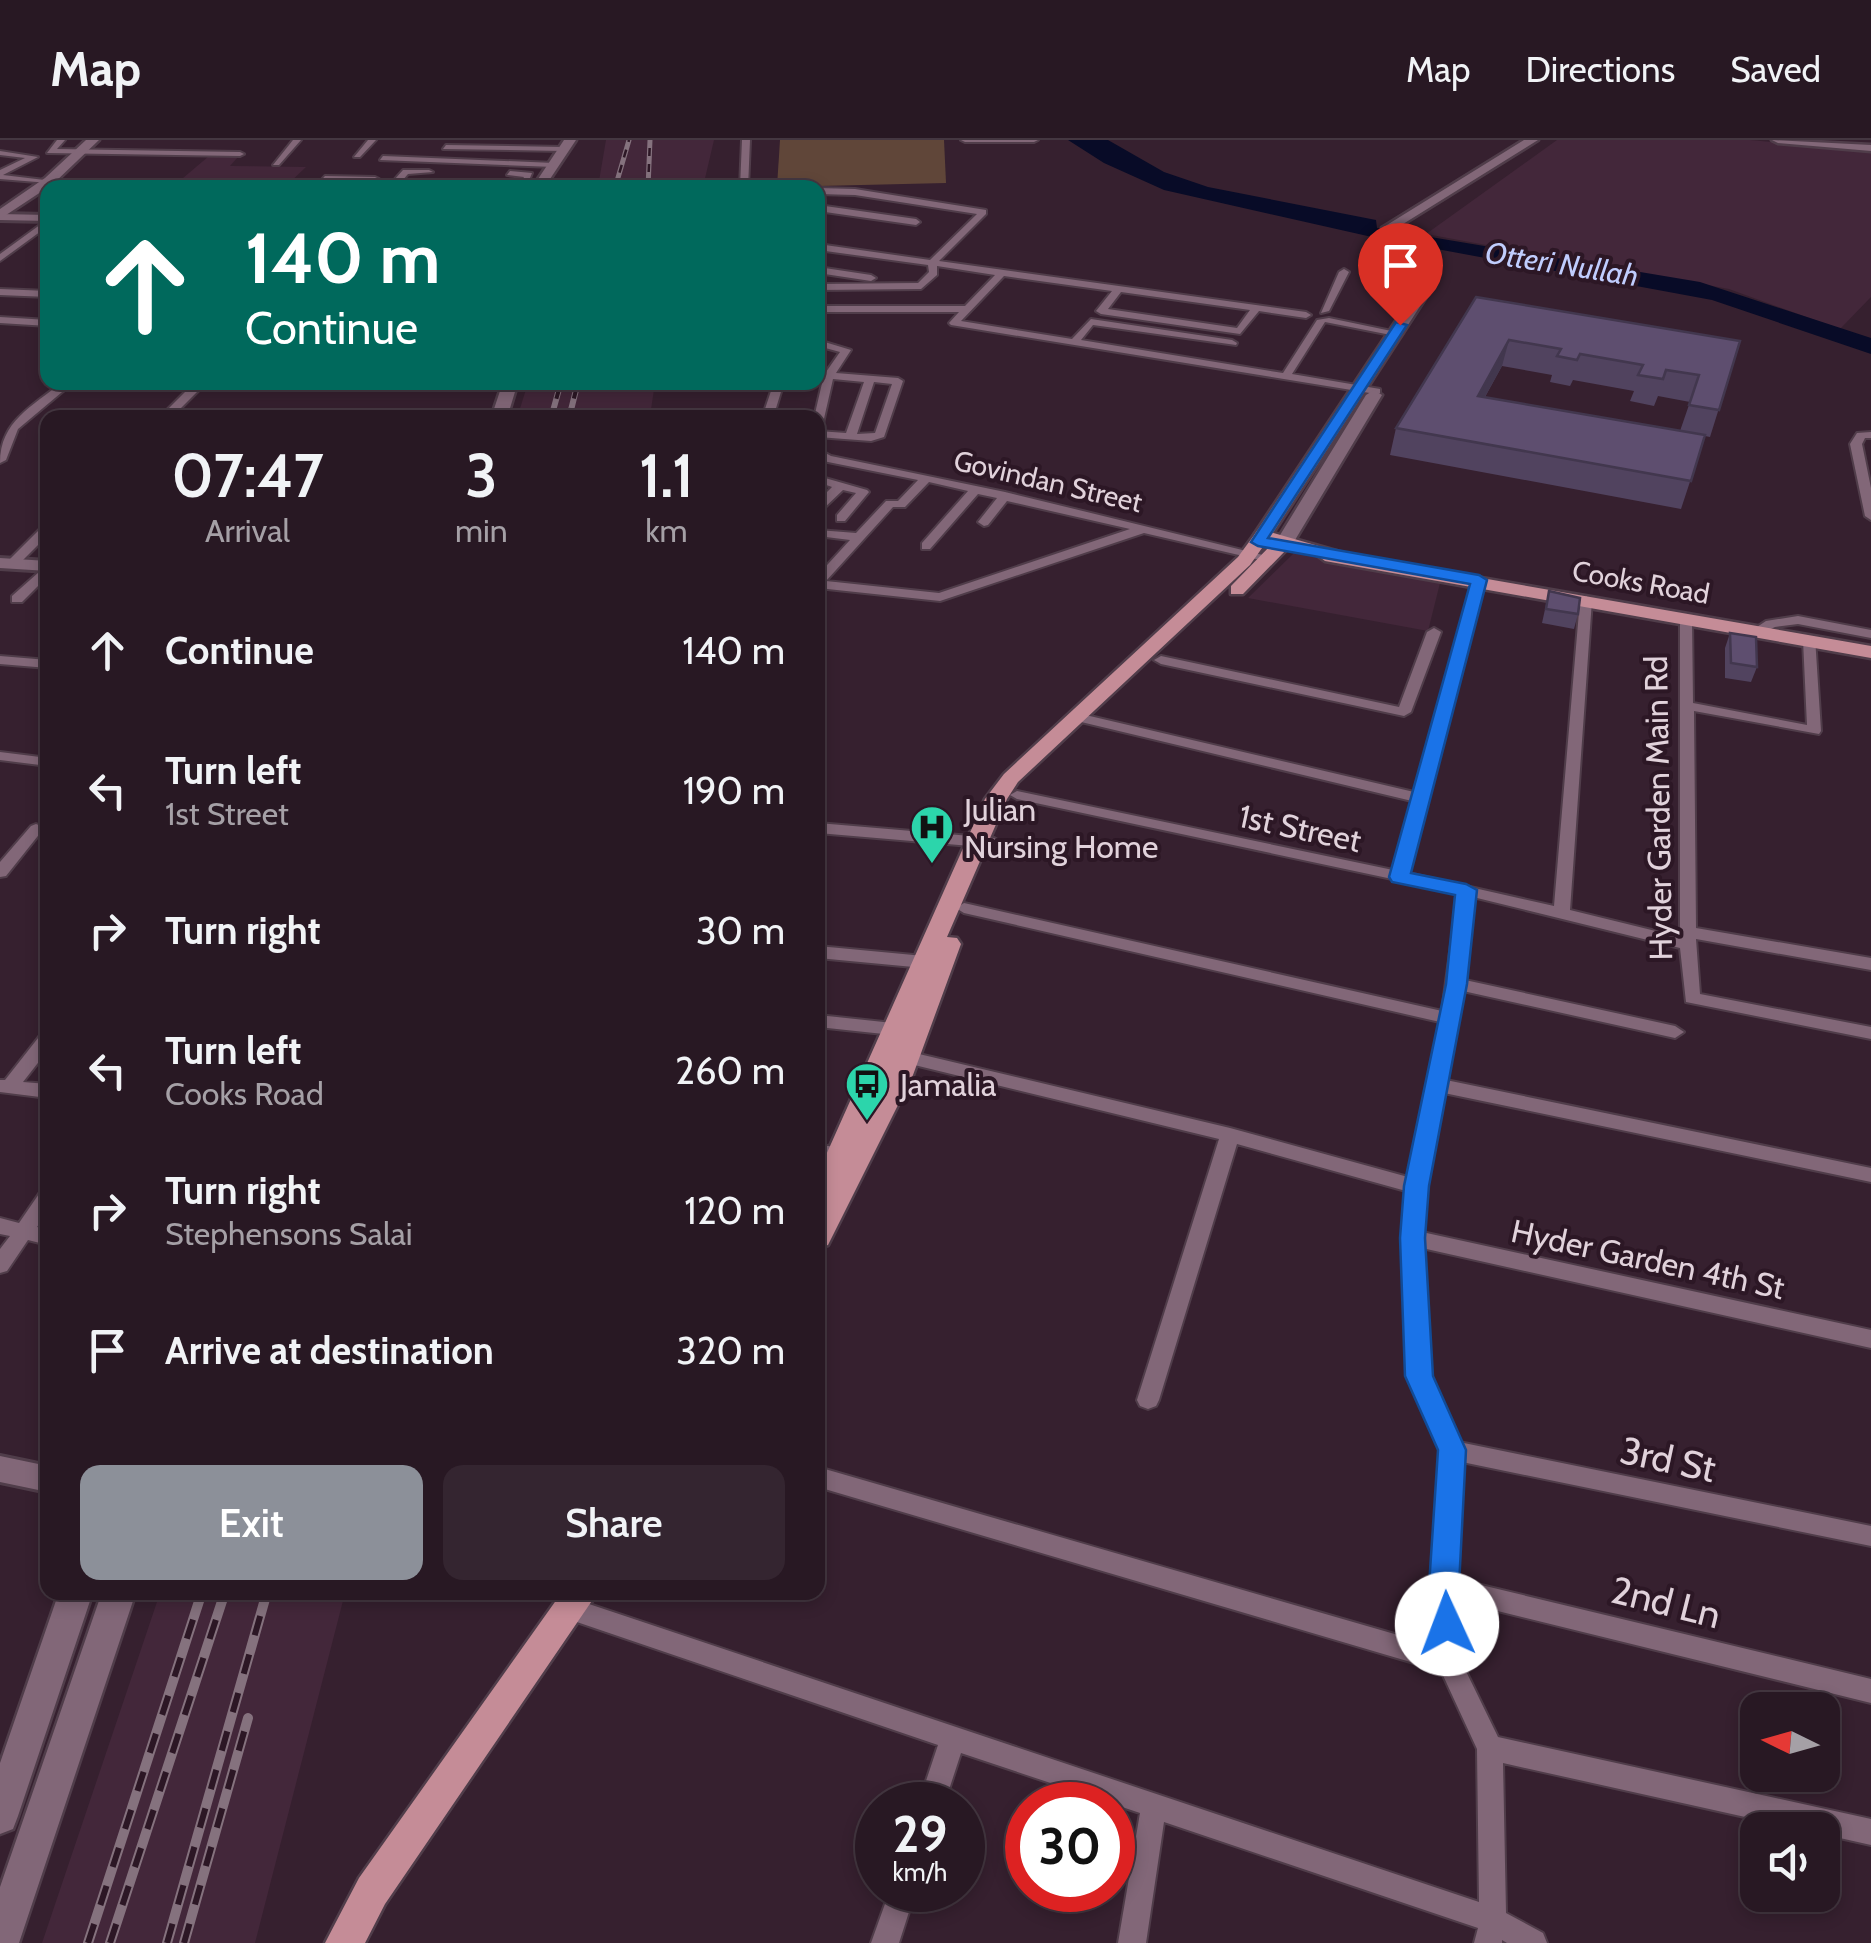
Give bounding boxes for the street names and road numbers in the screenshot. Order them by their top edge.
street label: Govindan Street [951,443,1145,519]
street label: Cooks Road [1570,553,1712,611]
street label: Hyder Garden Main Rd [1636,655,1680,961]
street label: 1st Street [1235,796,1365,860]
street label: Hyder Garden 4th St [1508,1211,1788,1307]
street label: 3rd St [1616,1426,1720,1492]
street label: 2nd Ln [1606,1566,1726,1638]

